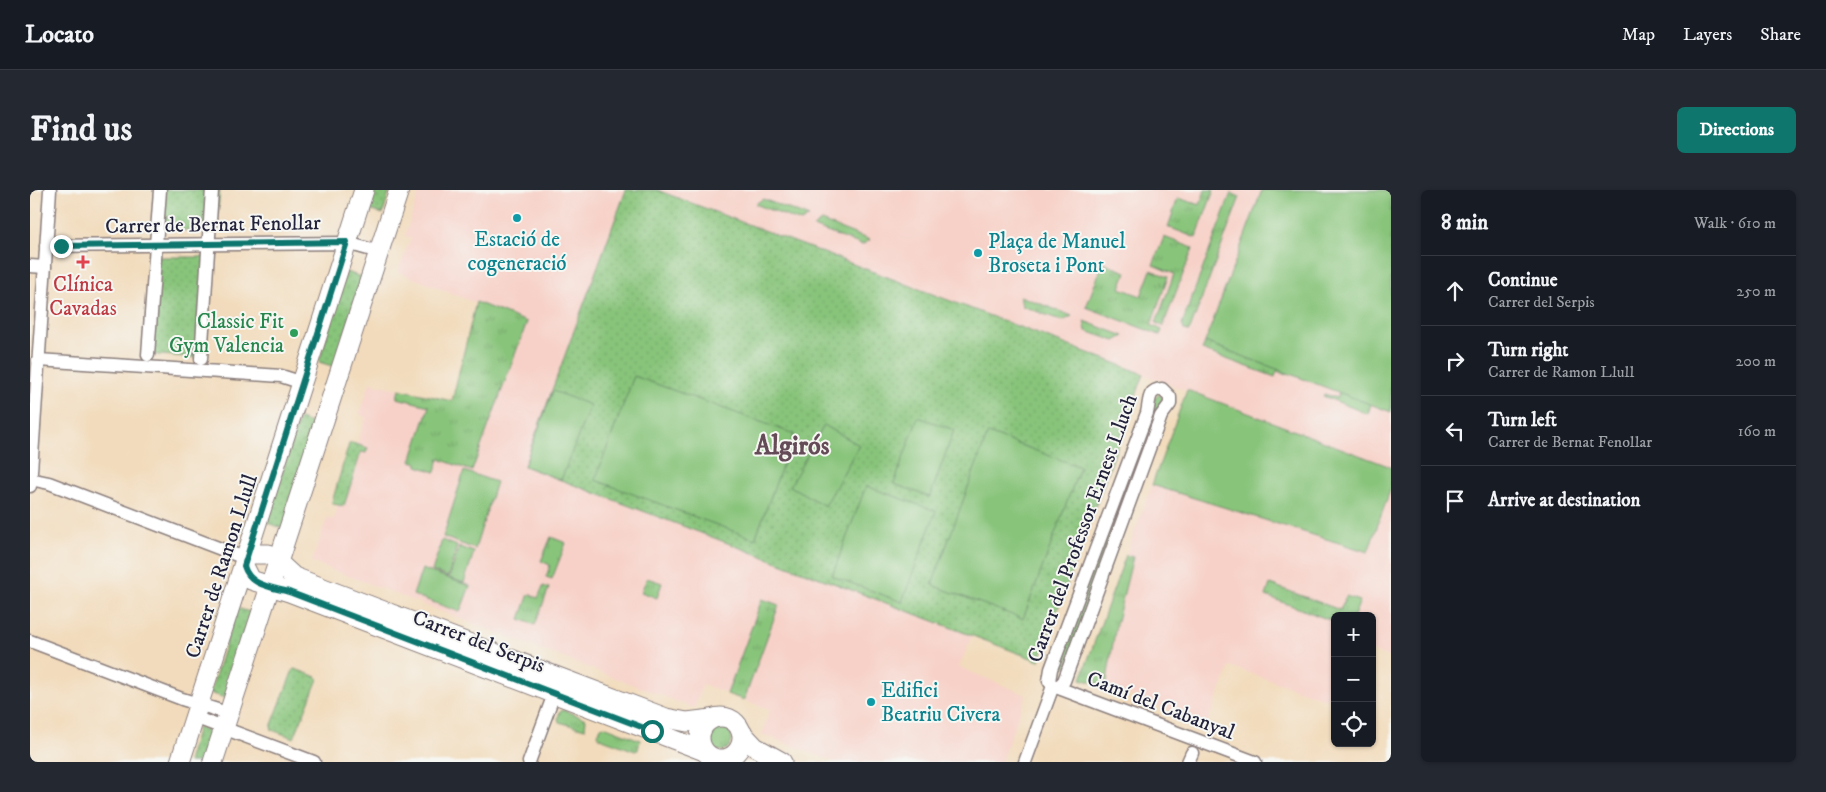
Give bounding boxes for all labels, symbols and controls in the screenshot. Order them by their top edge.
text: Locato [25,20,94,50]
text: Map [1622,24,1655,46]
text: Layers [1683,24,1732,46]
text: Share [1760,24,1801,46]
button: Directions [1677,107,1796,153]
text: Find us [30,108,132,152]
street label: Carrer de Bernat Fenollar [105,210,321,240]
text: 8 min [1441,210,1488,236]
marker: Estació de cogeneració [511,212,523,224]
text: Walk · 610 m [1694,213,1776,233]
place label: Estació de cogeneració [467,227,567,277]
place label: Plaça de Manuel Broseta i Pont [988,229,1126,279]
route end [50,235,73,258]
marker: Plaça de Manuel Broseta i Pont [972,247,984,259]
marker: Clínica Cavadas [76,255,90,269]
text: Continue [1488,269,1558,292]
place label: Clínica Cavadas [49,272,117,322]
icon: ahead [1441,277,1469,305]
text: 250 m [1736,281,1776,301]
text: Carrer del Serpis [1488,292,1595,312]
place label: Classic Fit Gym Valencia [169,309,284,359]
marker: Classic Fit Gym Valencia [288,327,300,339]
text: Turn right [1488,339,1568,362]
icon: right [1441,347,1469,375]
text: 200 m [1735,351,1776,371]
text: Carrer de Ramon Llull [1488,362,1634,382]
street label: Carrer del Professor Ernest Lluch [1022,391,1144,666]
text: Turn left [1488,409,1557,432]
icon: left [1441,417,1469,445]
text: 160 m [1738,421,1776,441]
district label: Algirós [754,430,830,463]
text: Carrer de Bernat Fenollar [1488,432,1652,452]
street label: Carrer de Ramon Llull [180,470,264,662]
icon: arrive [1441,487,1469,515]
text: Arrive at destination [1488,489,1640,512]
street label: Carrer del Serpis [409,605,549,679]
map controls [1331,612,1376,747]
button: + [1331,612,1376,657]
button: − [1331,657,1376,702]
street label: Camí del Cabanyal [1083,666,1239,746]
place label: Edifici Beatriu Civera [881,678,1000,728]
marker: Edifici Beatriu Civera [865,696,877,708]
button: locate [1331,702,1376,747]
route start [641,720,664,743]

